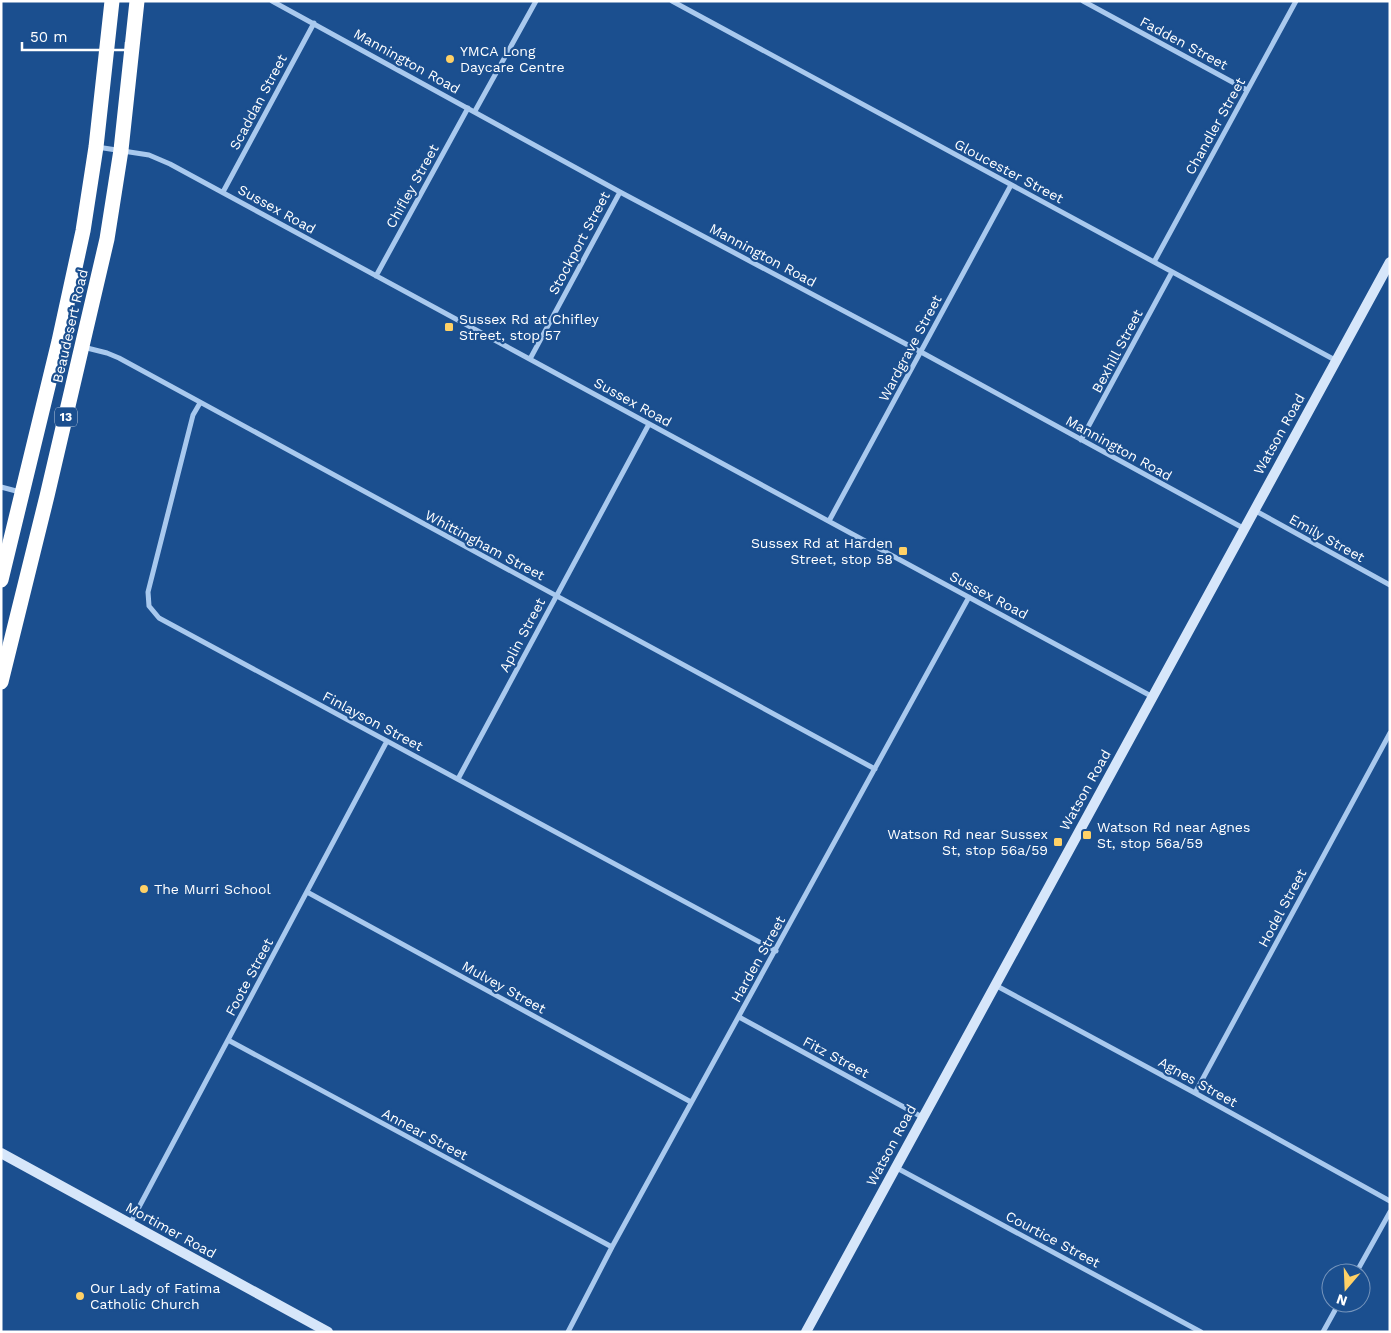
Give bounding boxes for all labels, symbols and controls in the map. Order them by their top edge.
street label: Fadden Street [1137,13,1231,73]
scale bar [22,20,126,52]
street label: Mannington Road [351,25,463,97]
text: 50 m [30,28,67,46]
place label: YMCA Long Daycare Centre [460,43,565,75]
street label: Scaddan Street [226,51,290,152]
marker: YMCA Long Daycare Centre [444,53,456,65]
street label: Chandler Street [1182,75,1248,177]
street label: Gloucester Street [952,136,1066,207]
street label: Chifley Street [382,141,442,231]
street label: Sussex Road [235,181,319,237]
street label: Stockport Street [545,189,613,297]
street label: Mannington Road [707,220,819,290]
street label: Beaudesert Road [49,268,91,384]
street label: Wardgrave Street [875,292,945,404]
street label: Bexhill Street [1088,307,1146,395]
place label: Sussex Rd at Chifley Street, stop 57 [459,311,599,343]
marker: Sussex Rd at Chifley Street, stop 57 [443,321,455,333]
street label: Sussex Road [591,374,675,430]
street label: Watson Road [1250,391,1308,477]
road number: 13 [55,408,77,427]
street label: Mannington Road [1063,412,1175,484]
street label: Whittingham Street [422,507,548,583]
street label: Emily Street [1287,511,1368,565]
place label: Sussex Rd at Harden Street, stop 58 [751,535,893,567]
marker: Sussex Rd at Harden Street, stop 58 [897,545,909,557]
street label: Sussex Road [947,568,1031,622]
street label: Aplin Street [496,595,548,675]
street label: Finlayson Street [320,688,426,754]
street label: Watson Road [1056,747,1114,833]
place label: Watson Rd near Agnes St, stop 56a/59 [1097,819,1250,851]
place label: Watson Rd near Sussex St, stop 56a/59 [887,826,1048,858]
marker: Watson Rd near Agnes St, stop 56a/59 [1081,829,1093,841]
marker: Watson Rd near Sussex St, stop 56a/59 [1052,836,1064,848]
street label: Hodel Street [1255,866,1309,950]
place label: The Murri School [154,881,271,897]
marker: The Murri School [138,883,150,895]
street label: Harden Street [728,913,788,1005]
street label: Foote Street [222,935,276,1018]
street label: Mulvey Street [459,957,549,1017]
street label: Fitz Street [800,1033,872,1081]
street label: Agnes Street [1156,1054,1240,1110]
street label: Watson Road [863,1102,919,1188]
street label: Annear Street [379,1105,471,1163]
street label: Mortimer Road [123,1199,219,1261]
street label: Courtice Street [1003,1207,1103,1271]
north arrow [1321,1263,1371,1313]
place label: Our Lady of Fatima Catholic Church [90,1280,220,1312]
marker: Our Lady of Fatima Catholic Church [74,1290,86,1302]
text: N [1334,1291,1349,1310]

